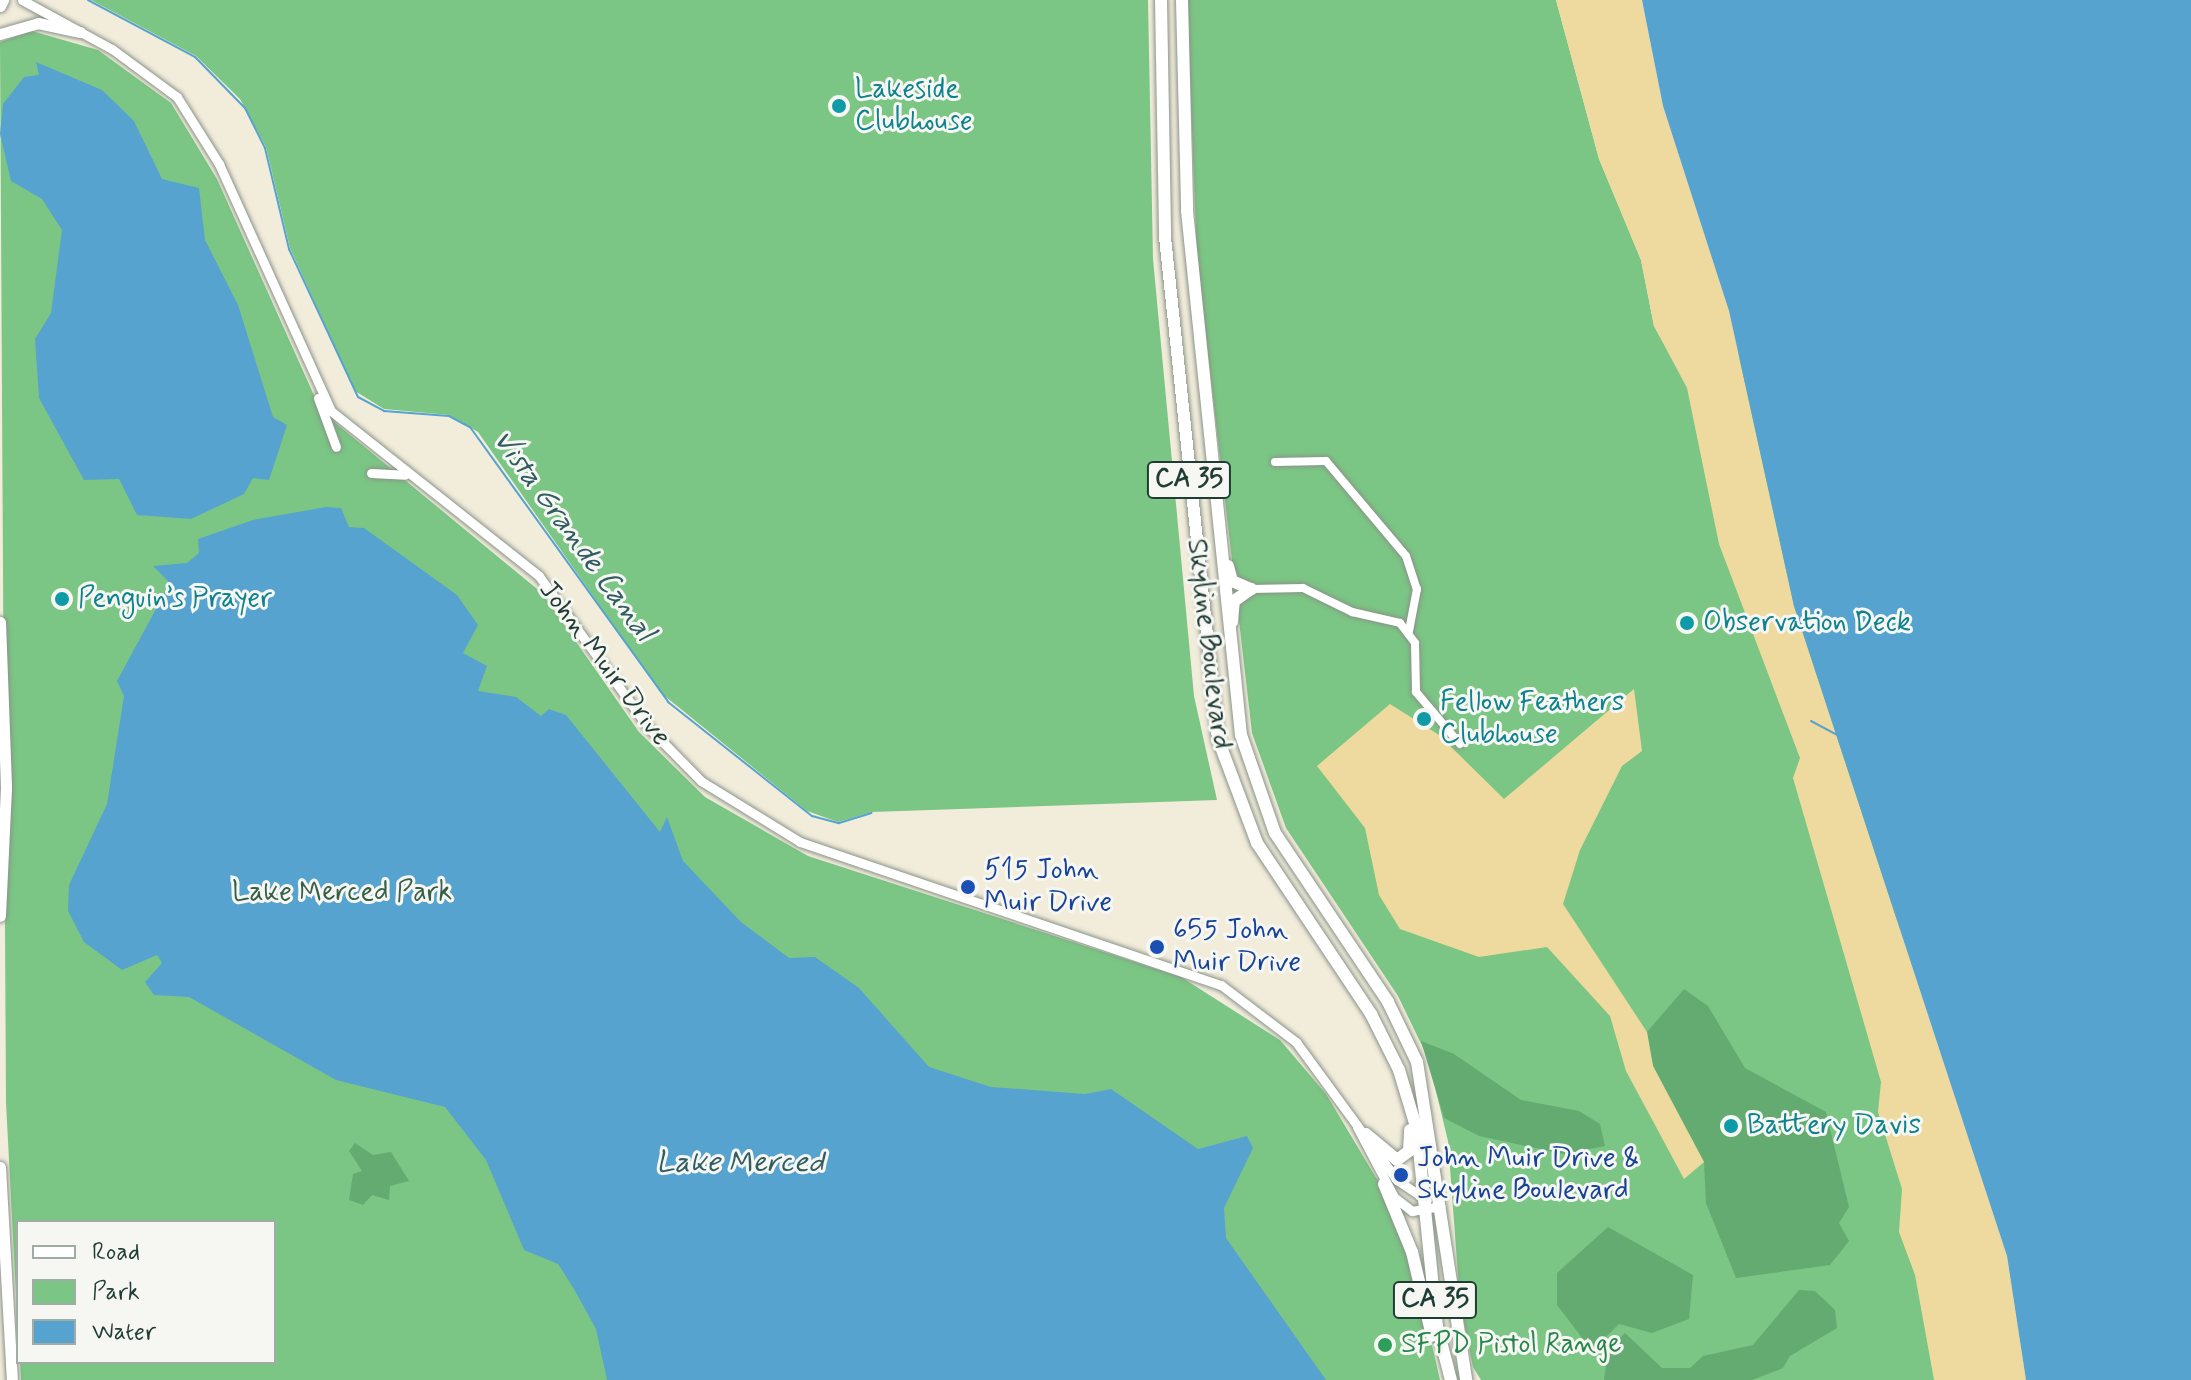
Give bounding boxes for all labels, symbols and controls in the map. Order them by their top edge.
place label: Lakeside Clubhouse [855,73,973,139]
marker: Lakeside Clubhouse [830,97,848,115]
water label: Vista Grande Canal [485,424,661,648]
road number: CA 35 [1145,458,1233,502]
street label: Skyline Boulevard [1179,539,1237,749]
street label: John Muir Drive [532,576,676,752]
place label: Penguin’s Prayer [78,582,272,616]
marker: Penguin’s Prayer [53,590,71,608]
place label: Observation Deck [1703,606,1913,640]
marker: Observation Deck [1678,614,1696,632]
place label: Fellow Feathers Clubhouse [1440,686,1623,752]
marker: Fellow Feathers Clubhouse [1415,710,1433,728]
place label: 515 John Muir Drive [984,854,1110,920]
park label: Lake Merced Park [233,876,451,910]
marker: 515 John Muir Drive [959,878,977,896]
place label: 655 John Muir Drive [1173,914,1299,980]
marker: 655 John Muir Drive [1148,938,1166,956]
place label: Battery Davis [1747,1109,1919,1143]
marker: Battery Davis [1722,1117,1740,1135]
place label: John Muir Drive & Skyline Boulevard [1417,1142,1637,1208]
water label: Lake Merced [657,1145,823,1181]
marker: John Muir Drive & Skyline Boulevard [1392,1166,1410,1184]
legend [16,1220,276,1364]
text: Road [92,1237,140,1268]
text: Park [92,1277,140,1308]
road number: CA 35 [1391,1278,1479,1322]
text: Water [92,1317,156,1348]
place label: SFPD Pistol Range [1401,1328,1617,1362]
marker: SFPD Pistol Range [1376,1336,1394,1354]

